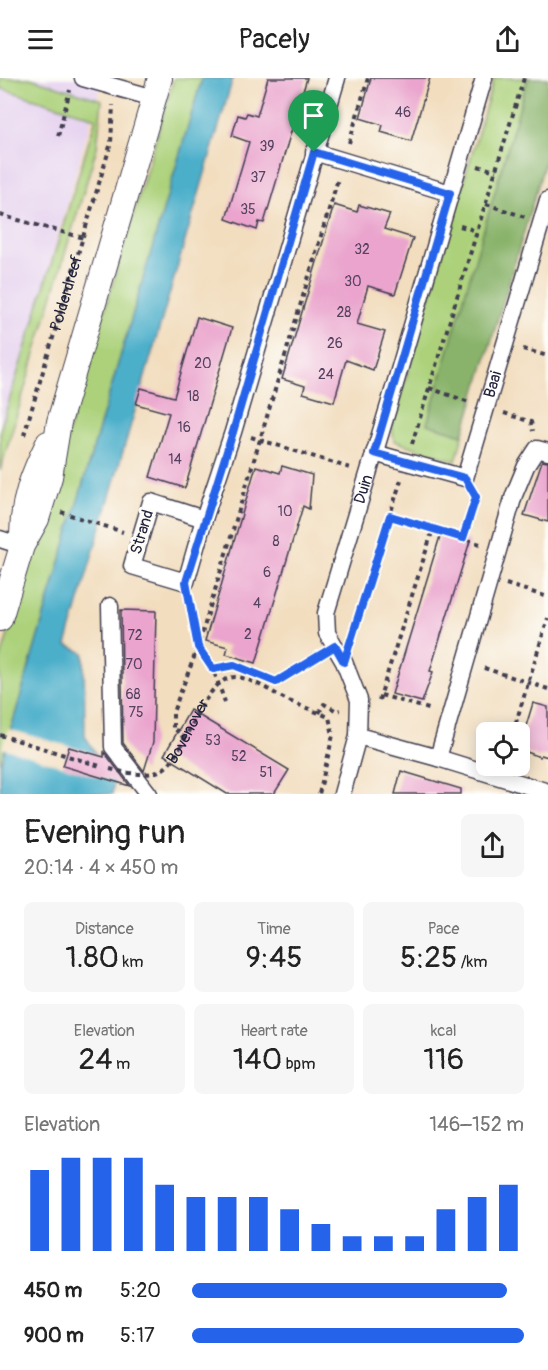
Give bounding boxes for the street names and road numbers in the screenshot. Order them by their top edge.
street label: Polderdreef [46,252,87,333]
street label: Baai [480,369,506,400]
street label: Duin [350,472,377,506]
street label: Strand [126,507,158,557]
street label: Bovenover [162,695,214,768]

